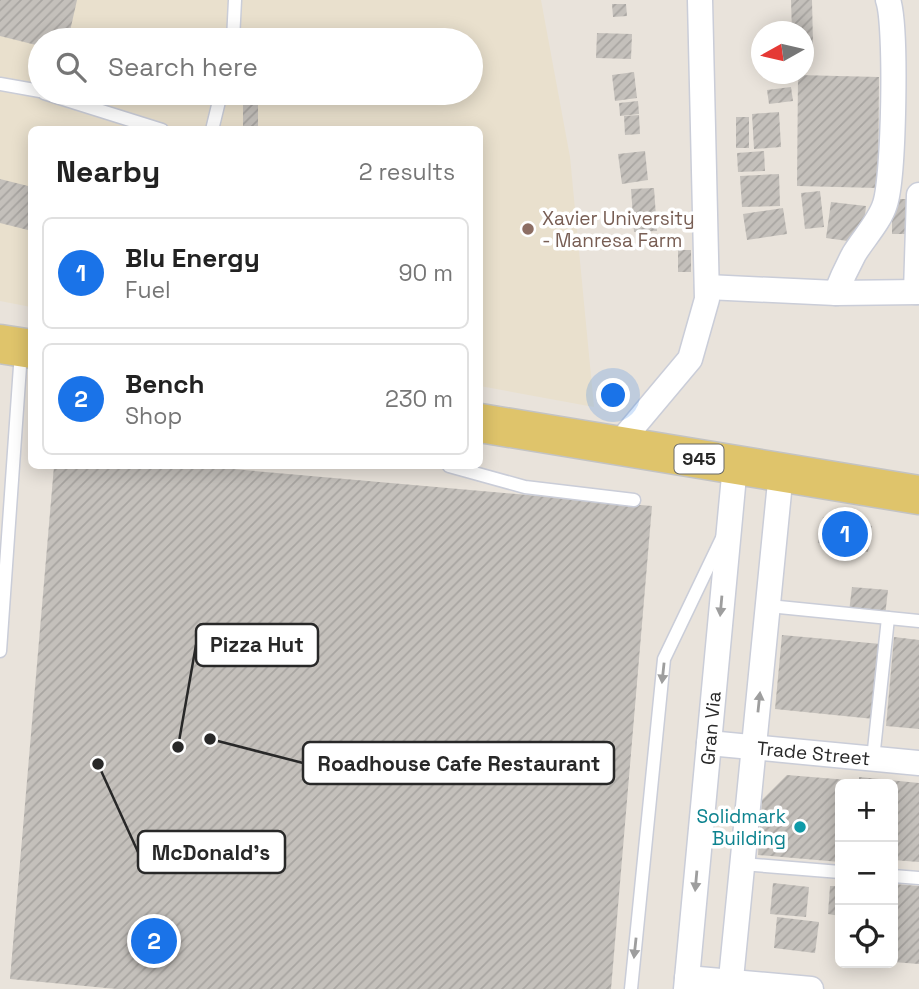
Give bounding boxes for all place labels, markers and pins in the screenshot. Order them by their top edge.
place label: Xavier University - Manresa Farm [542,206,695,253]
marker: Xavier University - Manresa Farm [520,221,536,237]
pin: 1 [822,508,868,560]
callout: Pizza Hut [196,624,318,666]
callout: Roadhouse Cafe Restaurant [303,742,614,784]
place label: Solidmark Building [696,804,786,851]
marker: Solidmark Building [792,819,808,835]
callout: McDonald's [138,831,285,873]
pin: 2 [131,915,177,967]

